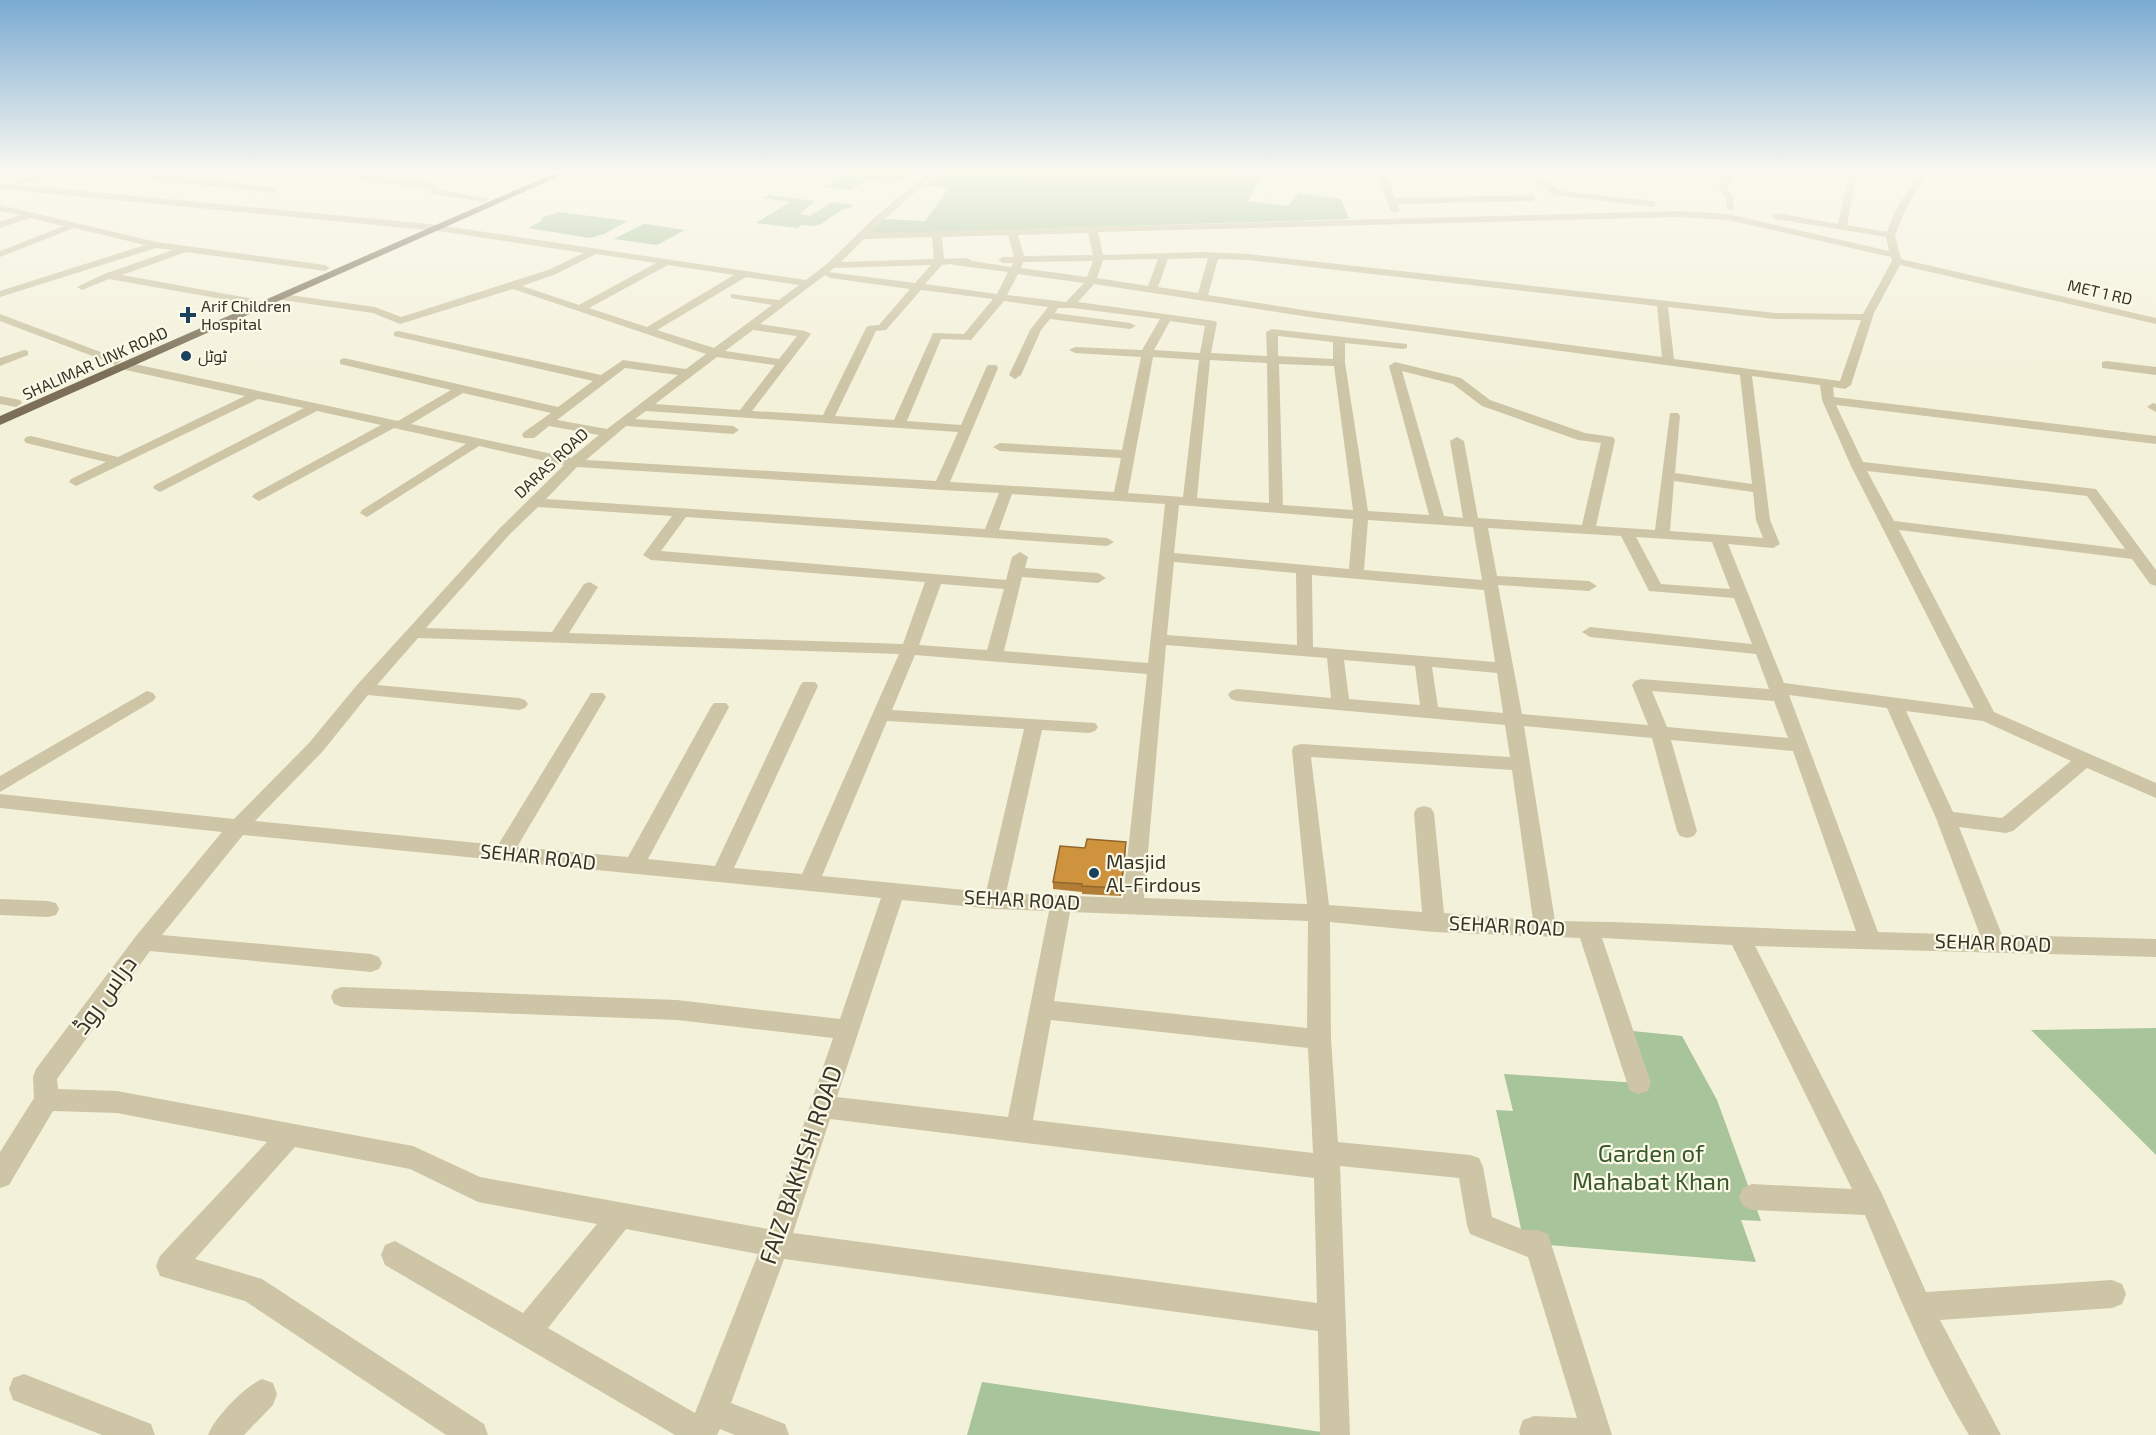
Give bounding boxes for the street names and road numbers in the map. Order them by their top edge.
street label: MET 1 RD [2066,275,2134,308]
street label: SHALIMAR LINK ROAD [19,322,170,403]
street label: DARAS ROAD [510,424,592,502]
street label: SEHAR ROAD [479,838,597,874]
street label: SEHAR ROAD [963,884,1081,914]
street label: SEHAR ROAD [1448,910,1566,940]
street label: SEHAR ROAD [1934,928,2052,956]
street label: دراس روڈ [66,949,143,1040]
street label: FAIZ BAKHSH ROAD [752,1061,847,1268]

